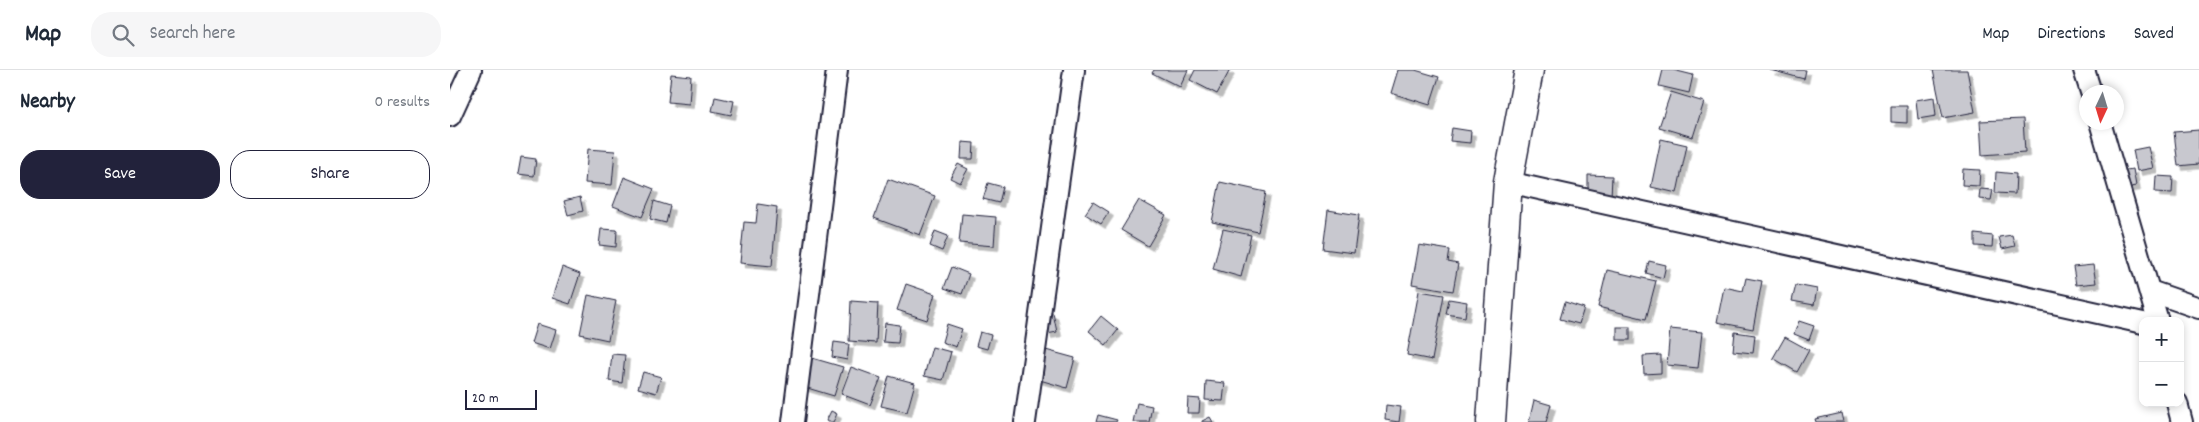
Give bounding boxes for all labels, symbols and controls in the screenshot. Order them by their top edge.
search box [91,12,441,57]
text: Map [25,18,61,52]
icon: search [109,21,137,49]
text: Search here [149,21,235,48]
text: Map [1982,22,2009,47]
text: Directions [2037,22,2106,47]
text: Saved [2134,22,2174,47]
north arrow [2079,85,2124,130]
text: Nearby [20,88,75,118]
text: 0 results [375,91,430,114]
button: Save [20,150,220,199]
button: Share [230,150,430,199]
map controls [2139,317,2184,407]
button: + [2139,317,2184,362]
button: − [2139,362,2184,407]
scale bar [465,387,538,410]
text: 20 m [472,389,499,409]

